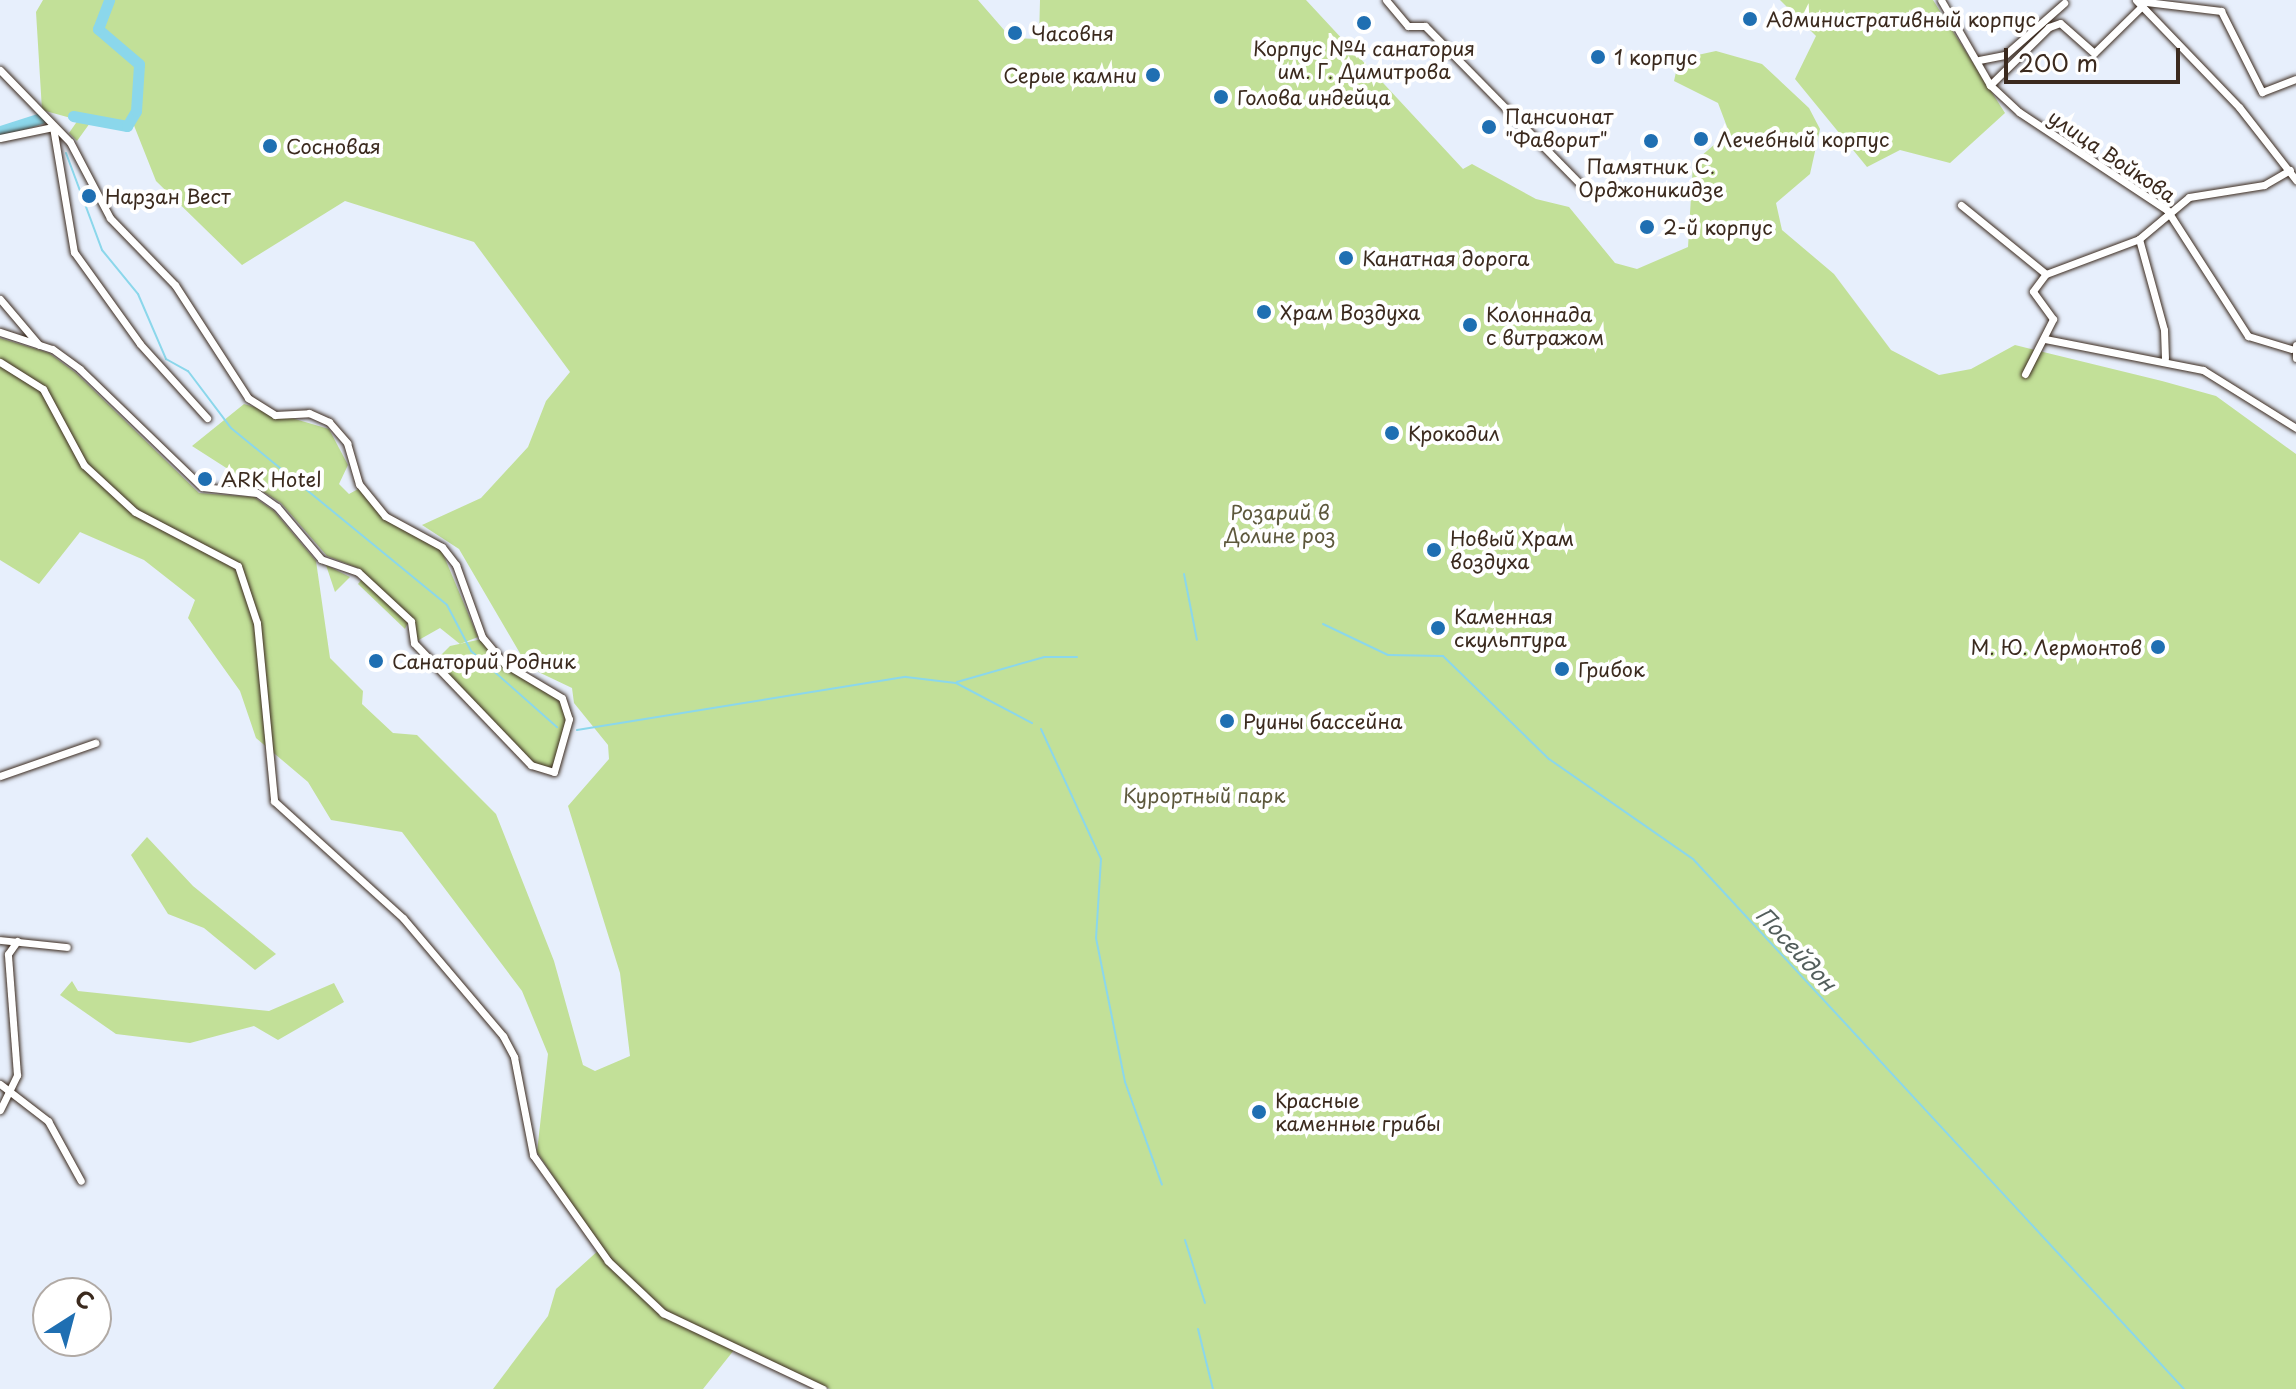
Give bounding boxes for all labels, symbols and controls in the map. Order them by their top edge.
place label: Административный корпус [1766,7,2036,31]
marker: Административный корпус [1741,10,1759,28]
marker: Корпус №4 санатория им. Г. Димитрова [1355,14,1373,32]
place label: Часовня [1031,21,1114,45]
marker: Часовня [1006,24,1024,42]
scale bar [2008,32,2184,82]
place label: Корпус №4 санатория им. Г. Димитрова [1252,36,1476,83]
text: 200 m [2018,44,2098,80]
place label: 1 корпус [1614,45,1698,69]
marker: 1 корпус [1589,48,1607,66]
place label: Серые камни [1003,63,1137,87]
marker: Серые камни [1144,66,1162,84]
place label: Голова индейца [1237,85,1391,109]
marker: Голова индейца [1212,88,1230,106]
place label: Пансионат "Фаворит" [1505,104,1613,151]
street label: улица Войкова [2043,104,2181,208]
marker: Пансионат "Фаворит" [1480,118,1498,136]
place label: Лечебный корпус [1717,127,1890,151]
marker: Лечебный корпус [1692,130,1710,148]
marker: Памятник С. Орджоникидзе [1642,132,1660,150]
place label: Сосновая [286,134,381,158]
marker: Сосновая [261,137,279,155]
place label: Памятник С. Орджоникидзе [1578,154,1724,201]
place label: Нарзан Вест [105,184,231,208]
marker: Нарзан Вест [80,187,98,205]
place label: 2-й корпус [1663,215,1773,239]
marker: 2-й корпус [1638,218,1656,236]
place label: Канатная дорога [1362,246,1530,270]
marker: Канатная дорога [1337,249,1355,267]
place label: Храм Воздуха [1280,300,1420,324]
place label: Колоннада с витражом [1486,302,1605,349]
marker: Храм Воздуха [1255,303,1273,321]
marker: Колоннада с витражом [1461,316,1479,334]
place label: Крокодил [1408,421,1500,445]
marker: Крокодил [1383,424,1401,442]
place label: ARK Hotel [221,467,322,491]
marker: ARK Hotel [196,470,214,488]
park label: Розарий в Долине роз [1224,500,1336,547]
place label: Новый Храм воздуха [1450,526,1574,573]
marker: Новый Храм воздуха [1425,541,1443,559]
place label: Каменная скульптура [1454,604,1567,651]
marker: Каменная скульптура [1429,619,1447,637]
place label: М. Ю. Лермонтов [1970,635,2142,659]
marker: М. Ю. Лермонтов [2149,638,2167,656]
place label: Санаторий Родник [392,649,577,673]
marker: Санаторий Родник [367,652,385,670]
place label: Грибок [1578,657,1645,681]
marker: Грибок [1553,660,1571,678]
place label: Руины бассейна [1243,709,1405,733]
marker: Руины бассейна [1218,712,1236,730]
park label: Курортный парк [1122,783,1286,807]
water label: Посейдон [1751,901,1843,995]
place label: Красные каменные грибы [1275,1088,1442,1135]
marker: Красные каменные грибы [1250,1103,1268,1121]
north arrow [32,1277,112,1357]
text: С [69,1281,102,1317]

